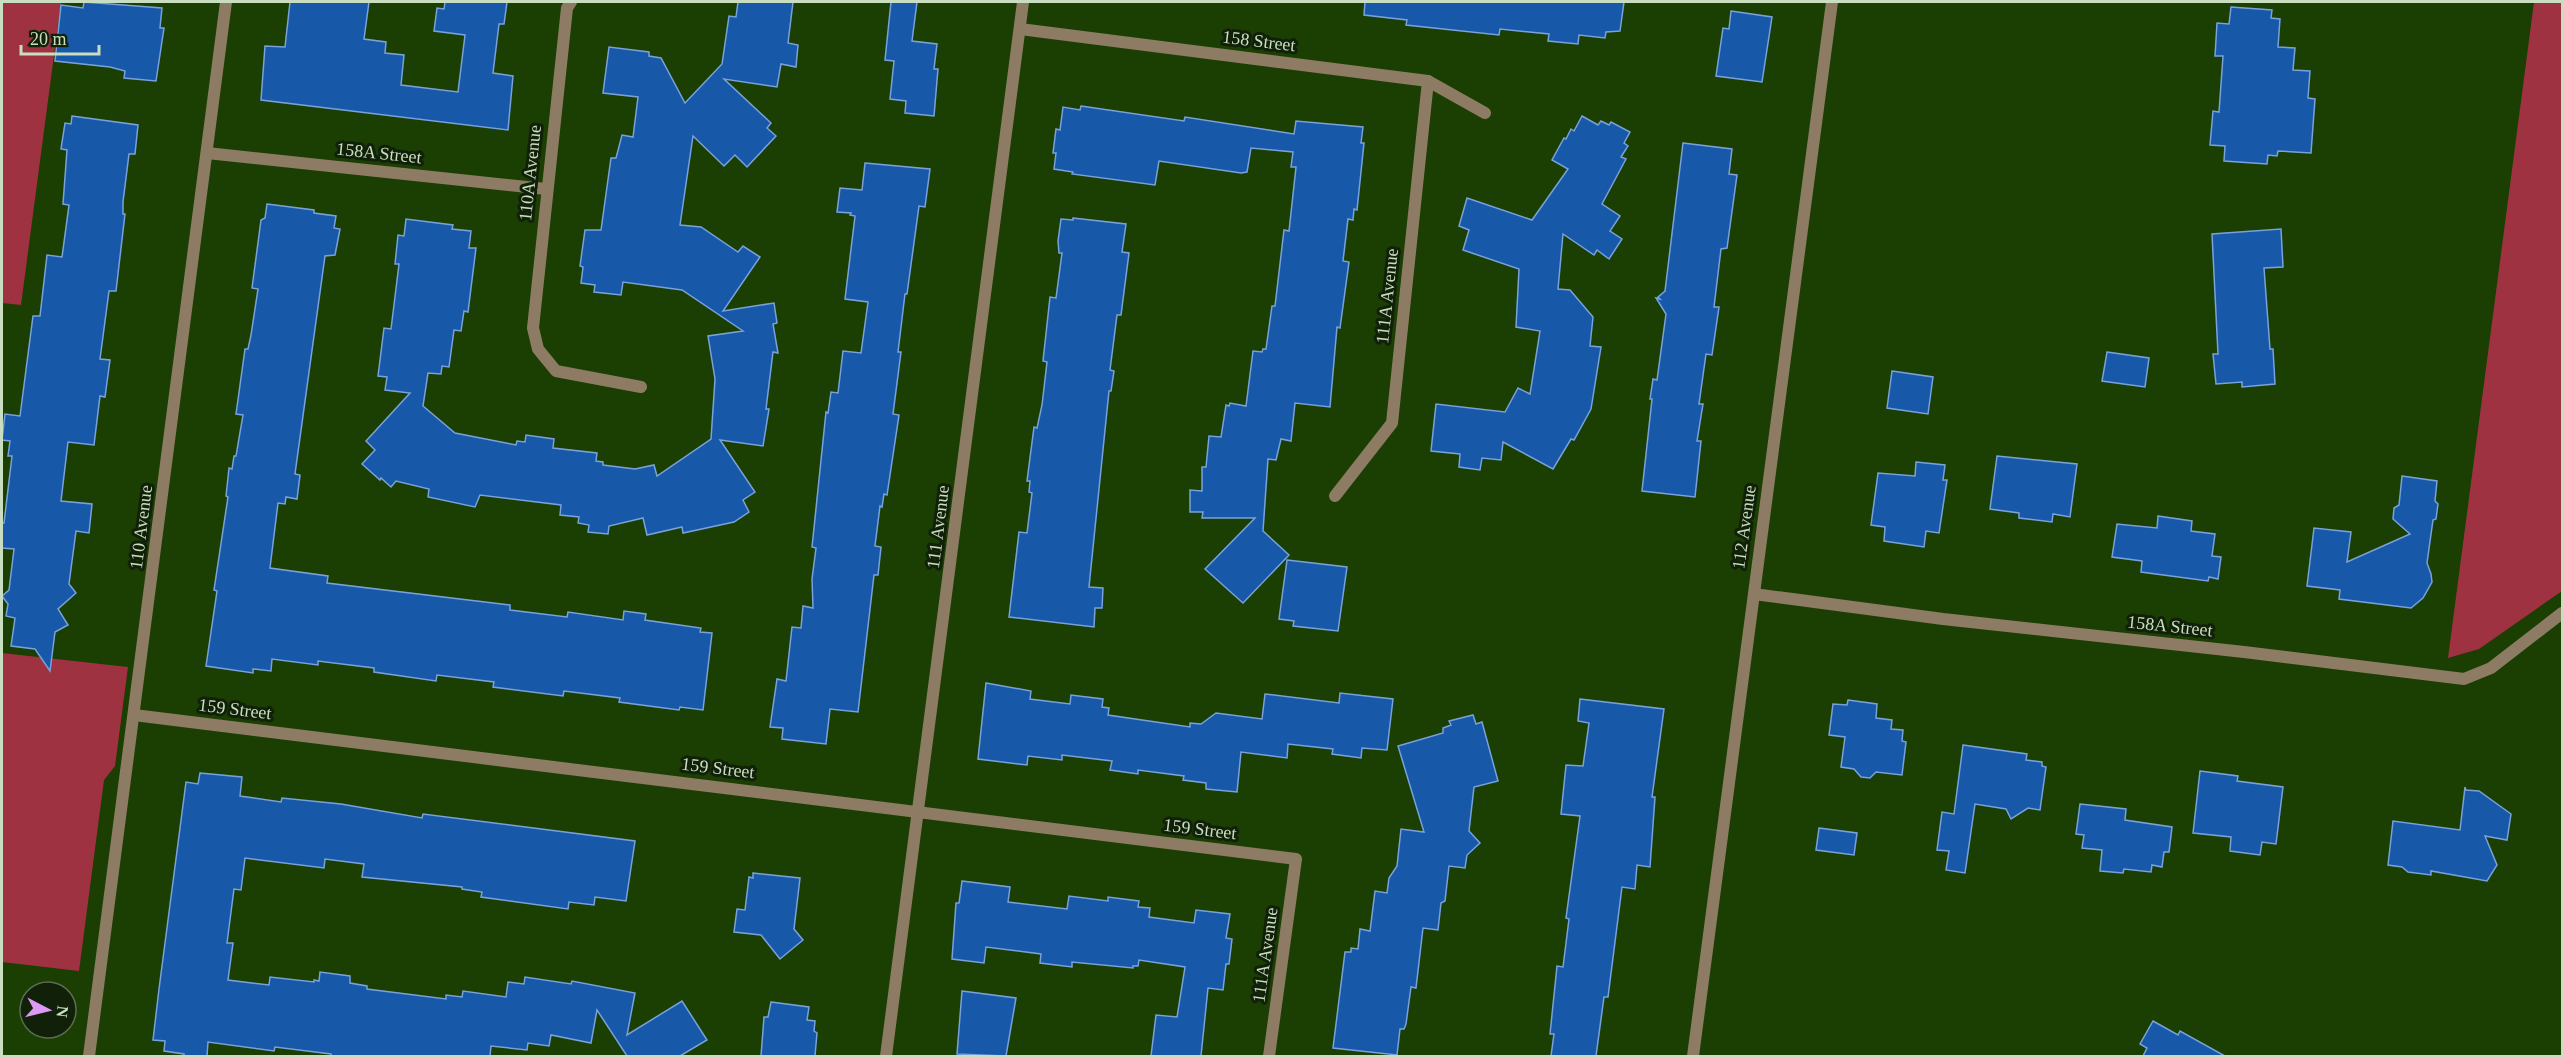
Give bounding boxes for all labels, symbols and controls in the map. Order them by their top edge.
scale bar [21,18,99,56]
street label: 158 Street [1221,27,1297,55]
text: 20 m [30,29,67,49]
street label: 110A Avenue [515,124,545,222]
street label: 158A Street [335,139,423,167]
street label: 111A Avenue [1372,247,1402,345]
street label: 110 Avenue [126,484,156,570]
street label: 111 Avenue [923,484,953,570]
street label: 112 Avenue [1728,484,1760,570]
street label: 158A Street [2126,612,2214,640]
street label: 159 Street [197,695,273,723]
street label: 159 Street [680,754,756,782]
street label: 159 Street [1162,815,1238,843]
street label: 111A Avenue [1248,906,1282,1004]
north arrow [18,980,78,1040]
text: N [53,1005,72,1019]

